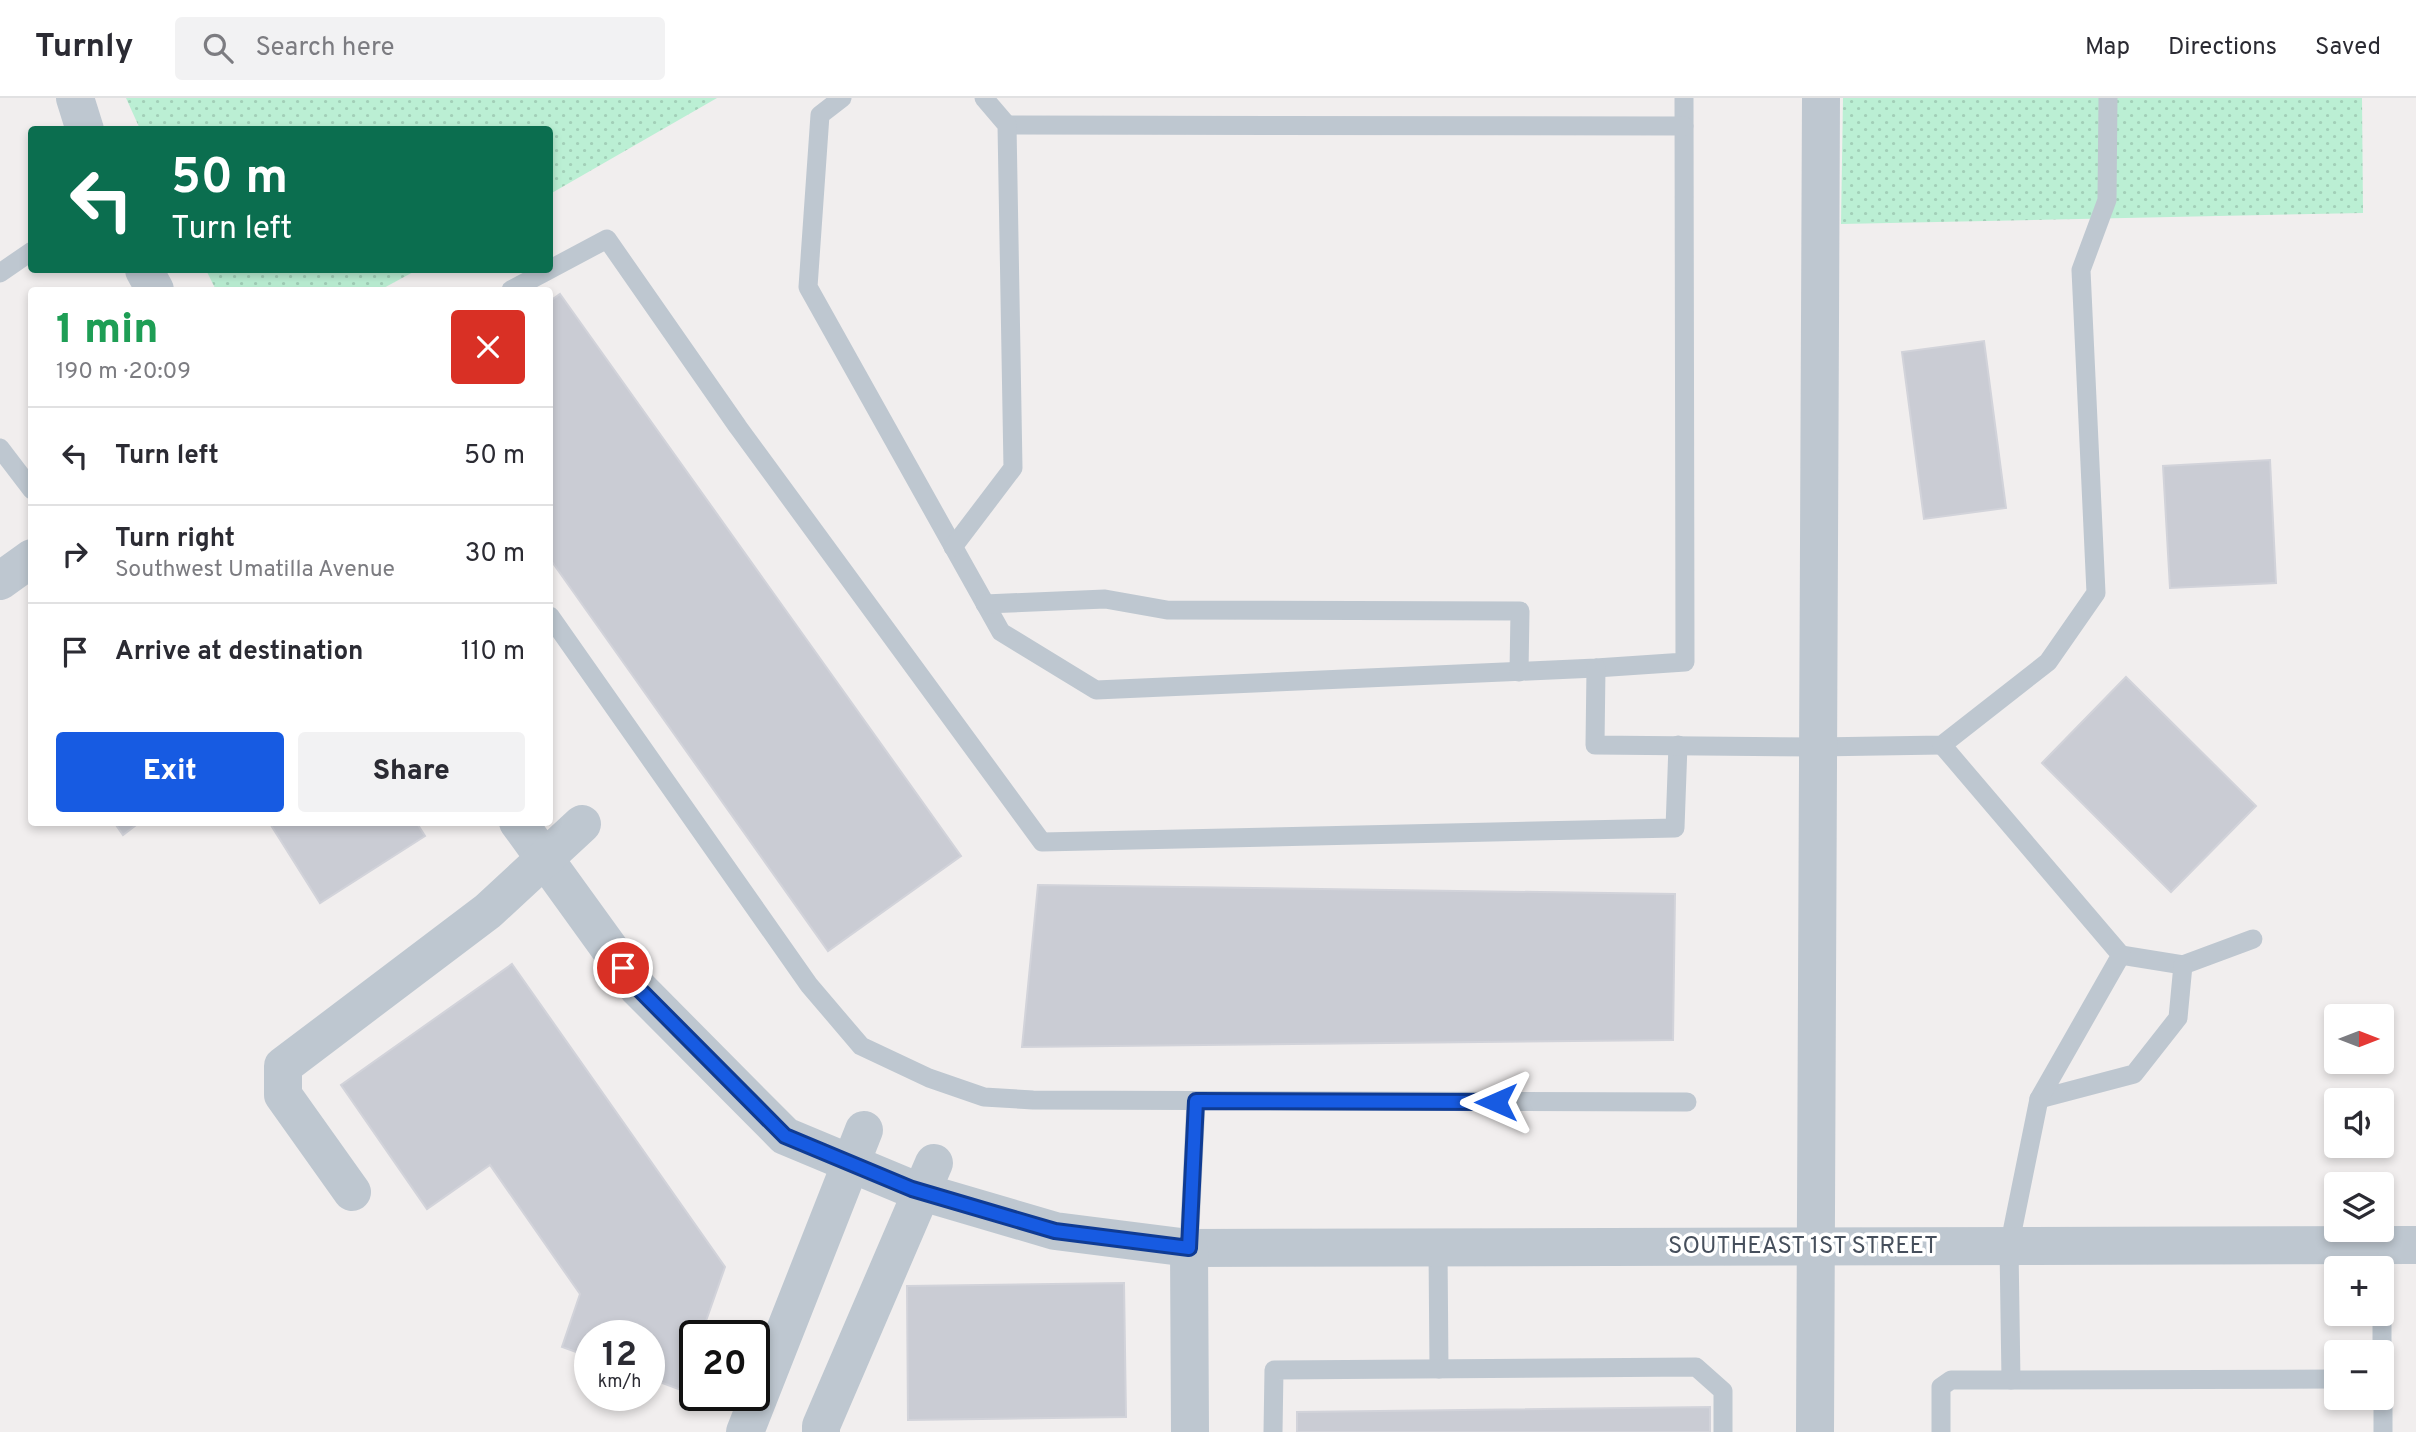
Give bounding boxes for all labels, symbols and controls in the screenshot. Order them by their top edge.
search box [175,17,665,80]
text: Turnly [35,27,133,69]
icon: search [199,29,237,67]
text: Search here [255,32,394,65]
text: Map [2085,33,2130,63]
text: Directions [2168,33,2277,63]
text: Saved [2315,33,2381,63]
text: 50 m [171,149,288,211]
icon: left [56,154,147,245]
text: Turn left [171,210,292,250]
text: 1 min [56,305,159,358]
button: close [451,310,525,384]
text: 190 m · 20:09 [56,358,191,387]
icon: left [56,437,94,475]
text: Turn left [115,440,219,473]
text: 50 m [464,440,525,473]
text: Turn right [115,523,235,556]
icon: right [56,535,94,573]
text: 30 m [465,538,525,571]
text: Southwest Umatilla Avenue [115,556,395,585]
icon: arrive [56,633,94,671]
text: Arrive at destination [115,636,363,669]
text: 110 m [461,636,525,669]
button: Exit [56,732,284,812]
button: Share [298,732,525,812]
pin [593,938,653,998]
icon: arrive [604,949,642,987]
north arrow [2324,1004,2394,1074]
map controls [2324,1004,2394,1410]
position arrow [1459,1065,1533,1139]
button: sound [2324,1088,2394,1158]
button: layers [2324,1172,2394,1242]
street label: SOUTHEAST 1ST STREET [1668,1232,1938,1262]
button: + [2324,1256,2394,1326]
speed limit sign: 20 [679,1320,770,1411]
text: 12 [602,1334,637,1378]
button: − [2324,1340,2394,1410]
text: km/h [598,1371,641,1394]

